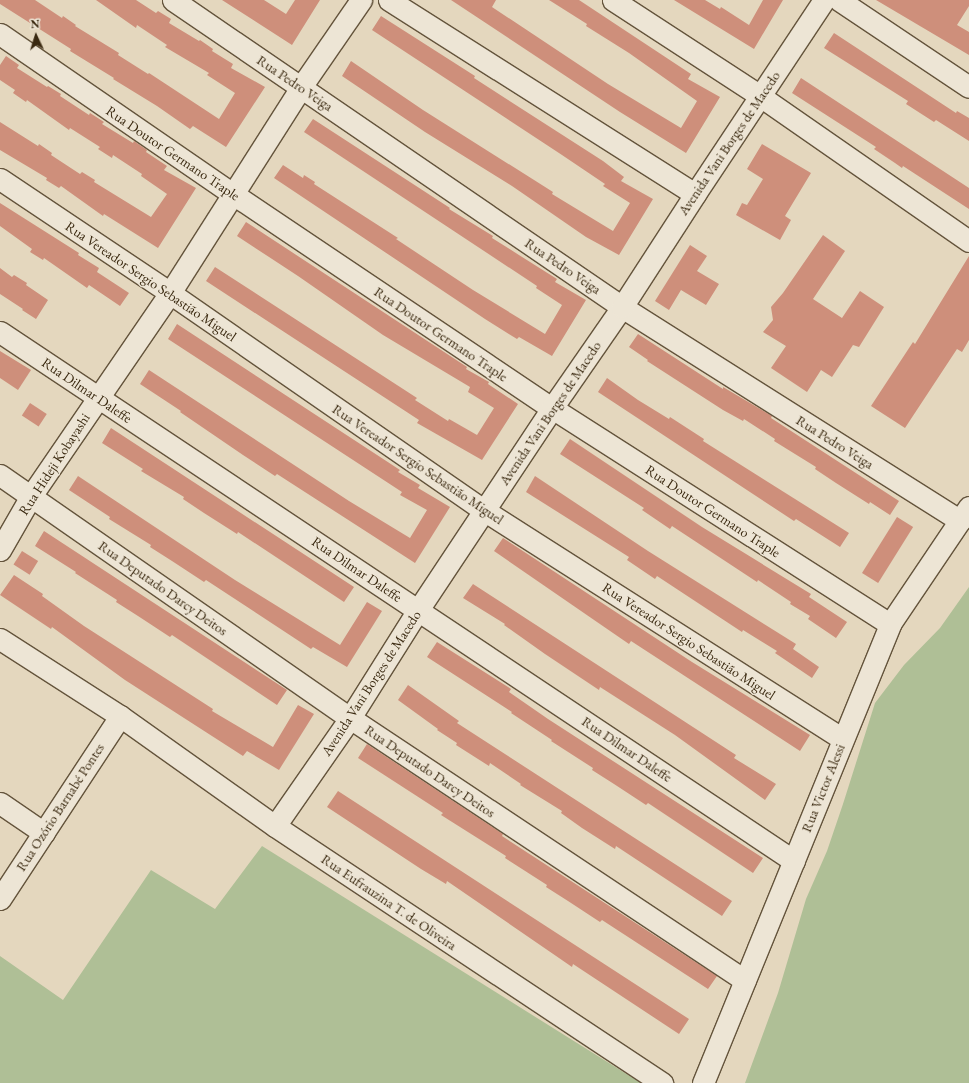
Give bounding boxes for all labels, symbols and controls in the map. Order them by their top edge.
north arrow [16,16,56,56]
text: N [30,17,40,31]
street label: Rua Pedro Veiga [254,51,336,115]
street label: Avenida Vani Borges de Macedo [674,68,784,218]
street label: Rua Doutor Germano Traple [103,102,243,204]
street label: Rua Vereador Sergio Sebastião Miguel [62,217,240,345]
street label: Rua Pedro Veiga [522,234,604,298]
street label: Rua Doutor Germano Traple [371,283,511,385]
street label: Avenida Vani Borges de Macedo [495,338,605,488]
street label: Rua Dilmar Daleffe [39,354,135,426]
street label: Rua Vereador Sergio Sebastião Miguel [329,400,507,528]
street label: Rua Hideji Kobayashi [15,410,93,518]
street label: Rua Pedro Veiga [793,412,877,472]
street label: Rua Doutor Germano Traple [642,461,784,561]
street label: Rua Dilmar Daleffe [309,533,405,605]
street label: Rua Deputado Darcy Deitos [95,537,231,639]
street label: Rua Vereador Sergio Sebastião Miguel [599,579,779,703]
street label: Avenida Vani Borges de Macedo [318,607,424,759]
street label: Rua Dilmar Daleffe [579,713,675,785]
street label: Rua Deputado Darcy Deitos [362,721,498,821]
street label: Rua Ozório Barnabé Pontes [12,740,108,874]
street label: Rua Victor Alessi [798,741,848,835]
street label: Rua Eufrauzina T. de Oliveira [318,850,460,954]

